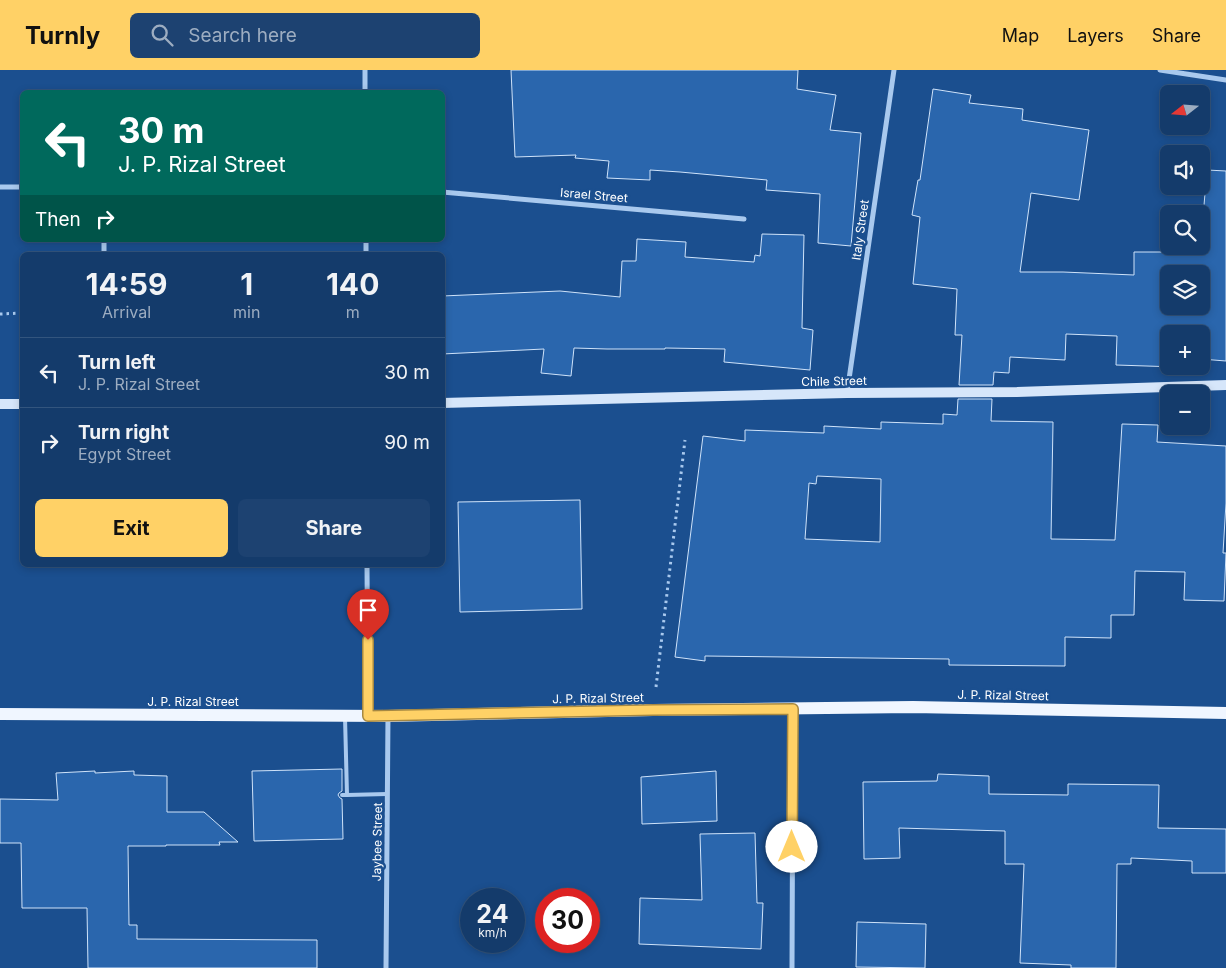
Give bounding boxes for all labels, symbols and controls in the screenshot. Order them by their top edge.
search box [130,13,480,58]
text: Turnly [25,21,100,50]
icon: search [148,21,176,49]
text: Search here [188,24,297,47]
text: Map [1002,25,1039,46]
text: Layers [1067,25,1124,46]
text: Share [1152,25,1201,46]
north arrow [1160,85,1210,135]
map controls [1160,85,1210,435]
text: 30 m [118,109,204,151]
icon: left [35,110,100,175]
button: sound [1160,145,1210,195]
text: J. P. Rizal Street [118,151,286,177]
street label: Israel Street [559,185,629,205]
street label: Italy Street [848,199,872,261]
icon: right [91,205,119,233]
button: search [1160,205,1210,255]
text: Then [35,208,81,231]
button: layers [1160,265,1210,315]
text: 14:59 [86,266,167,302]
text: 1 [240,266,253,302]
text: 140 [326,266,379,302]
text: Arrival [102,302,151,322]
text: min [233,302,260,322]
text: m [346,302,360,322]
button: + [1160,325,1210,375]
text: Turn left [78,351,156,374]
icon: left [35,359,63,387]
text: 30 m [384,361,430,384]
street label: Chile Street [801,373,867,389]
text: J. P. Rizal Street [78,374,200,394]
button: − [1160,385,1210,435]
text: Turn right [78,421,169,444]
icon: right [35,429,63,457]
text: 90 m [384,431,430,454]
text: Egypt Street [78,444,171,464]
button: Exit [35,499,228,557]
button: Share [238,499,430,557]
pin [347,589,389,640]
icon: arrive [354,596,382,624]
street label: J. P. Rizal Street [957,687,1049,703]
street label: J. P. Rizal Street [552,690,644,706]
street label: J. P. Rizal Street [147,694,239,709]
street label: Jaybee Street [369,802,385,882]
position arrow [765,820,817,872]
speed limit sign: 30 [535,888,600,953]
text: 24 [476,899,509,929]
text: km/h [478,925,507,940]

